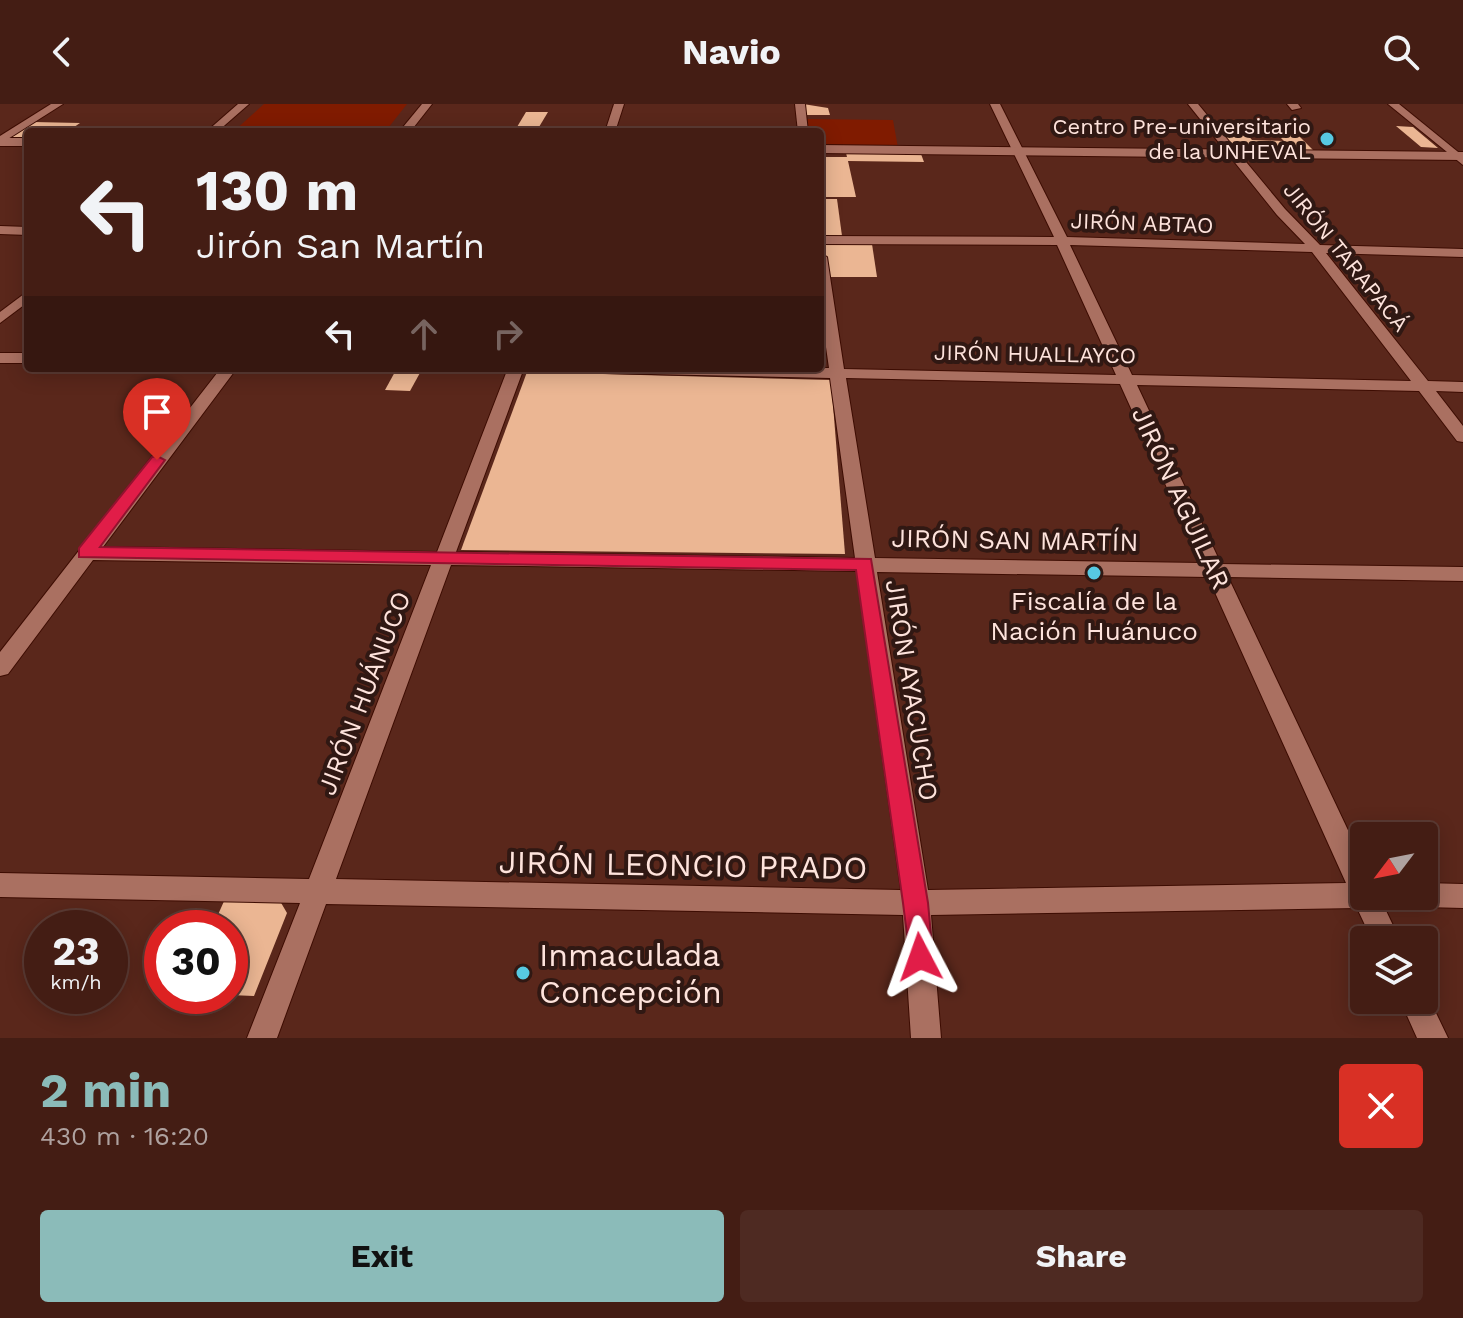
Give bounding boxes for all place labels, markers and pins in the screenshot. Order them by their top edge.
place label: Centro Pre-universitario de la UNHEVAL [1052,114,1311,164]
marker: Centro Pre-universitario de la UNHEVAL [1318,130,1336,148]
pin [123,378,191,460]
marker: Fiscalía de la Nación Huánuco [1085,564,1103,582]
place label: Fiscalía de la Nación Huánuco [990,586,1198,646]
place label: Inmaculada Concepción [539,936,722,1011]
marker: Inmaculada Concepción [514,964,532,982]

